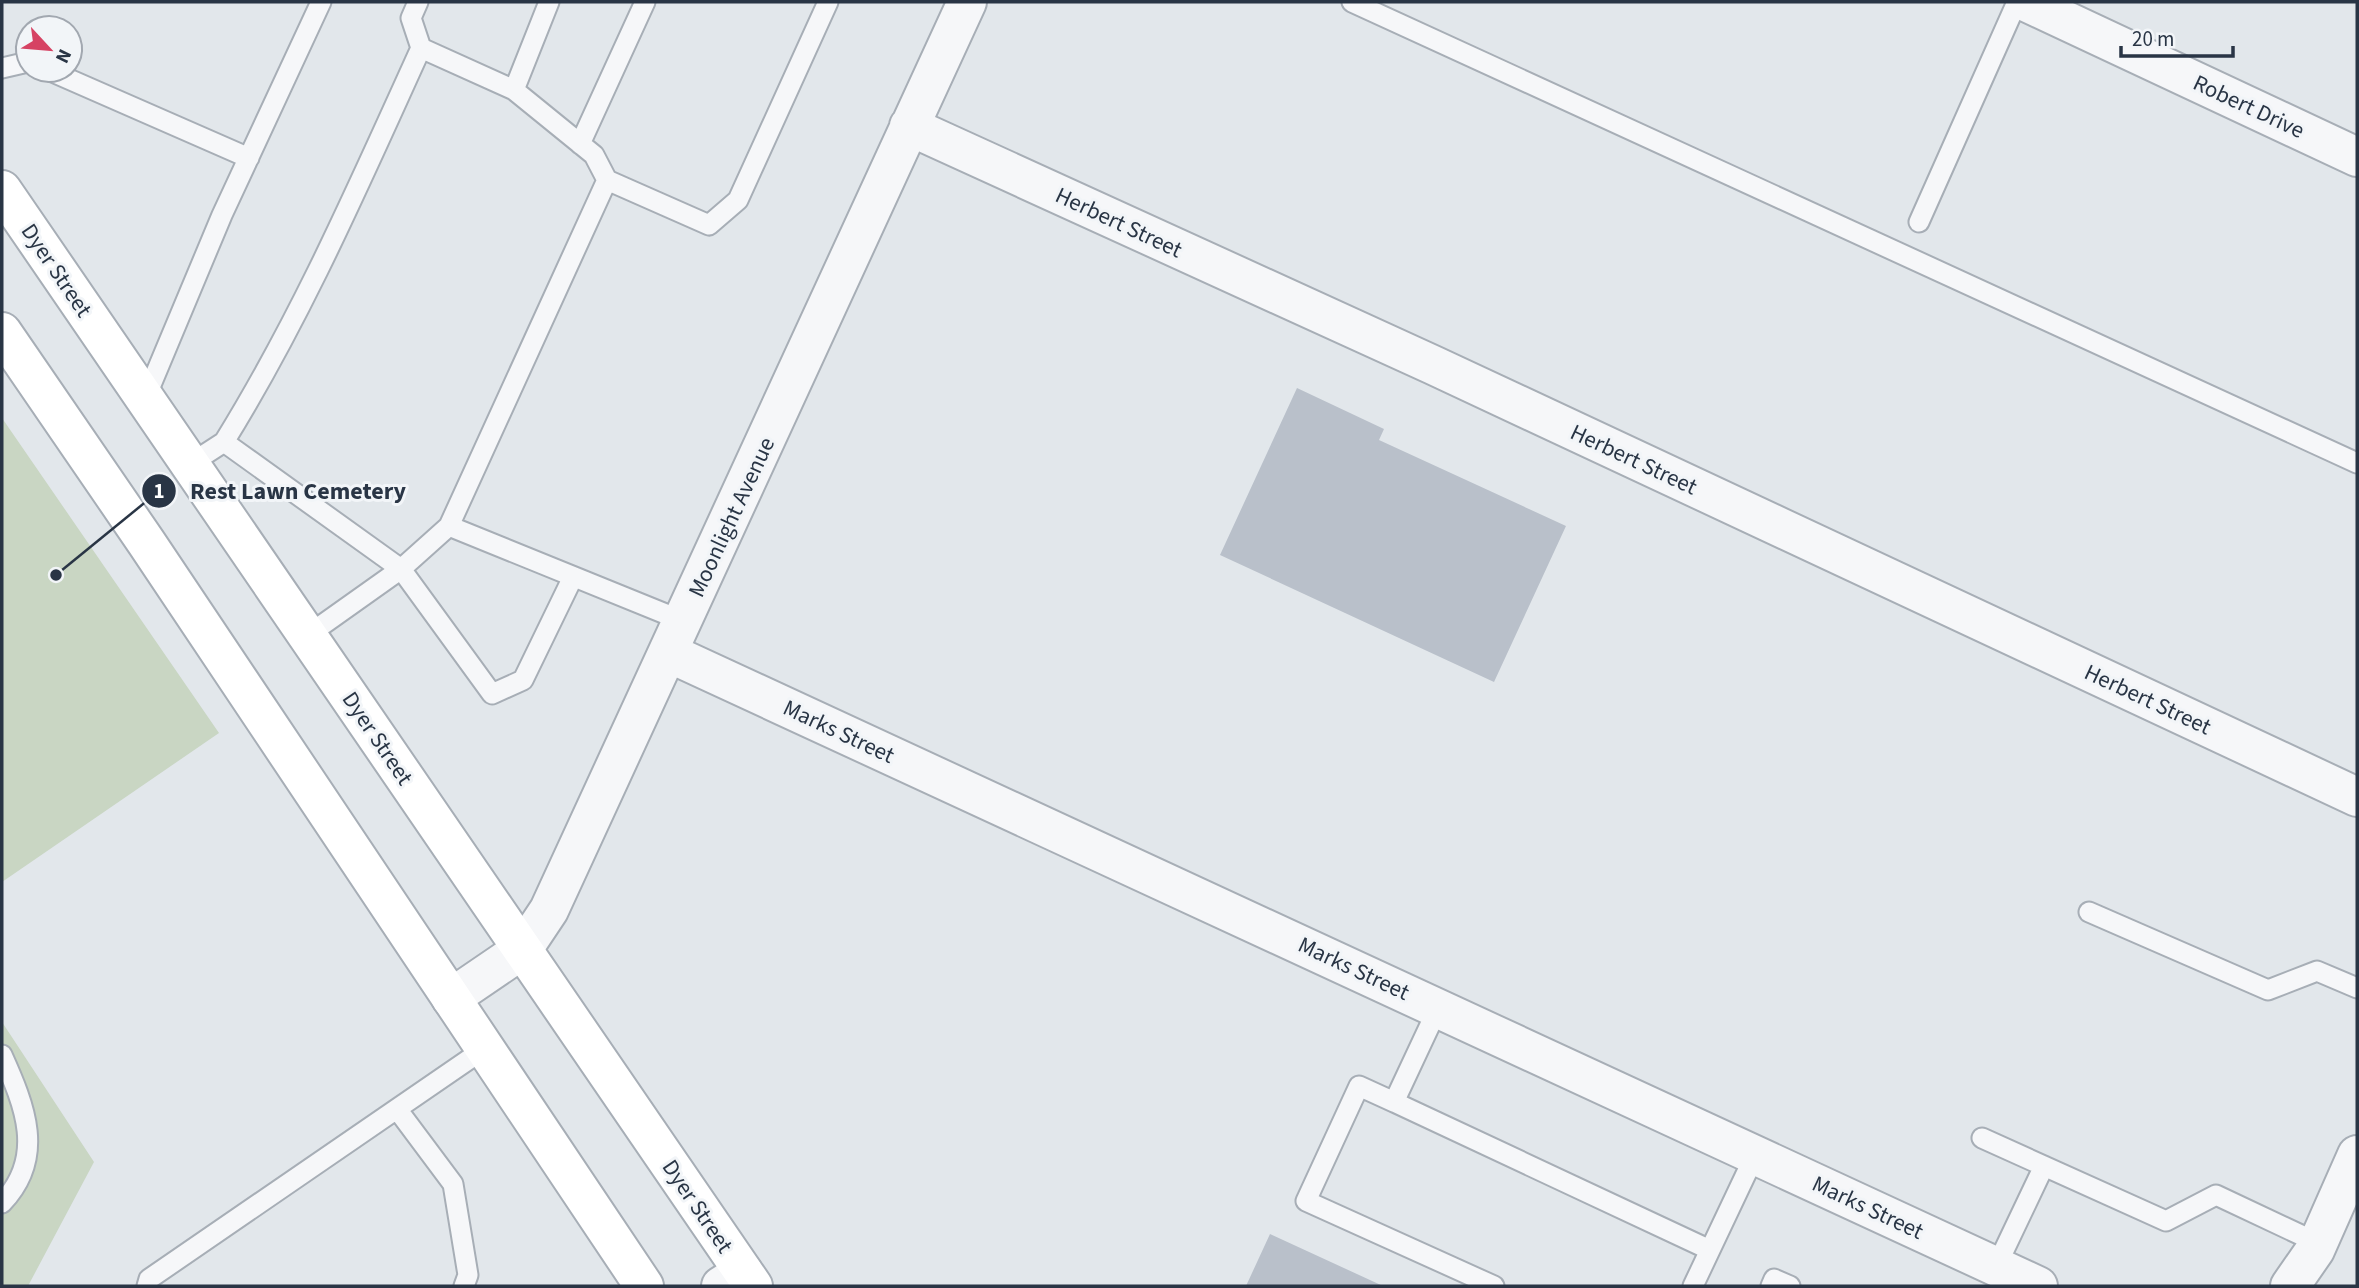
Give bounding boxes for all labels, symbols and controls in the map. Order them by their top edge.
north arrow [14,14,84,84]
scale bar [2121,14,2233,58]
text: 20 m [2132,24,2174,54]
text: N [48,44,78,67]
street label: Robert Drive [2188,66,2310,147]
street label: Herbert Street [1050,179,1188,266]
street label: Dyer Street [13,217,100,324]
street label: Herbert Street [1565,416,1703,503]
street label: Moonlight Avenue [680,432,783,603]
callout: Rest Lawn Cemetery [141,468,420,513]
text: Rest Lawn Cemetery [190,474,406,509]
text: 1 [153,476,165,506]
street label: Herbert Street [2079,656,2217,743]
street label: Dyer Street [334,685,421,792]
street label: Marks Street [778,691,900,772]
street label: Marks Street [1293,928,1415,1009]
street label: Dyer Street [654,1153,741,1260]
street label: Marks Street [1807,1167,1929,1248]

